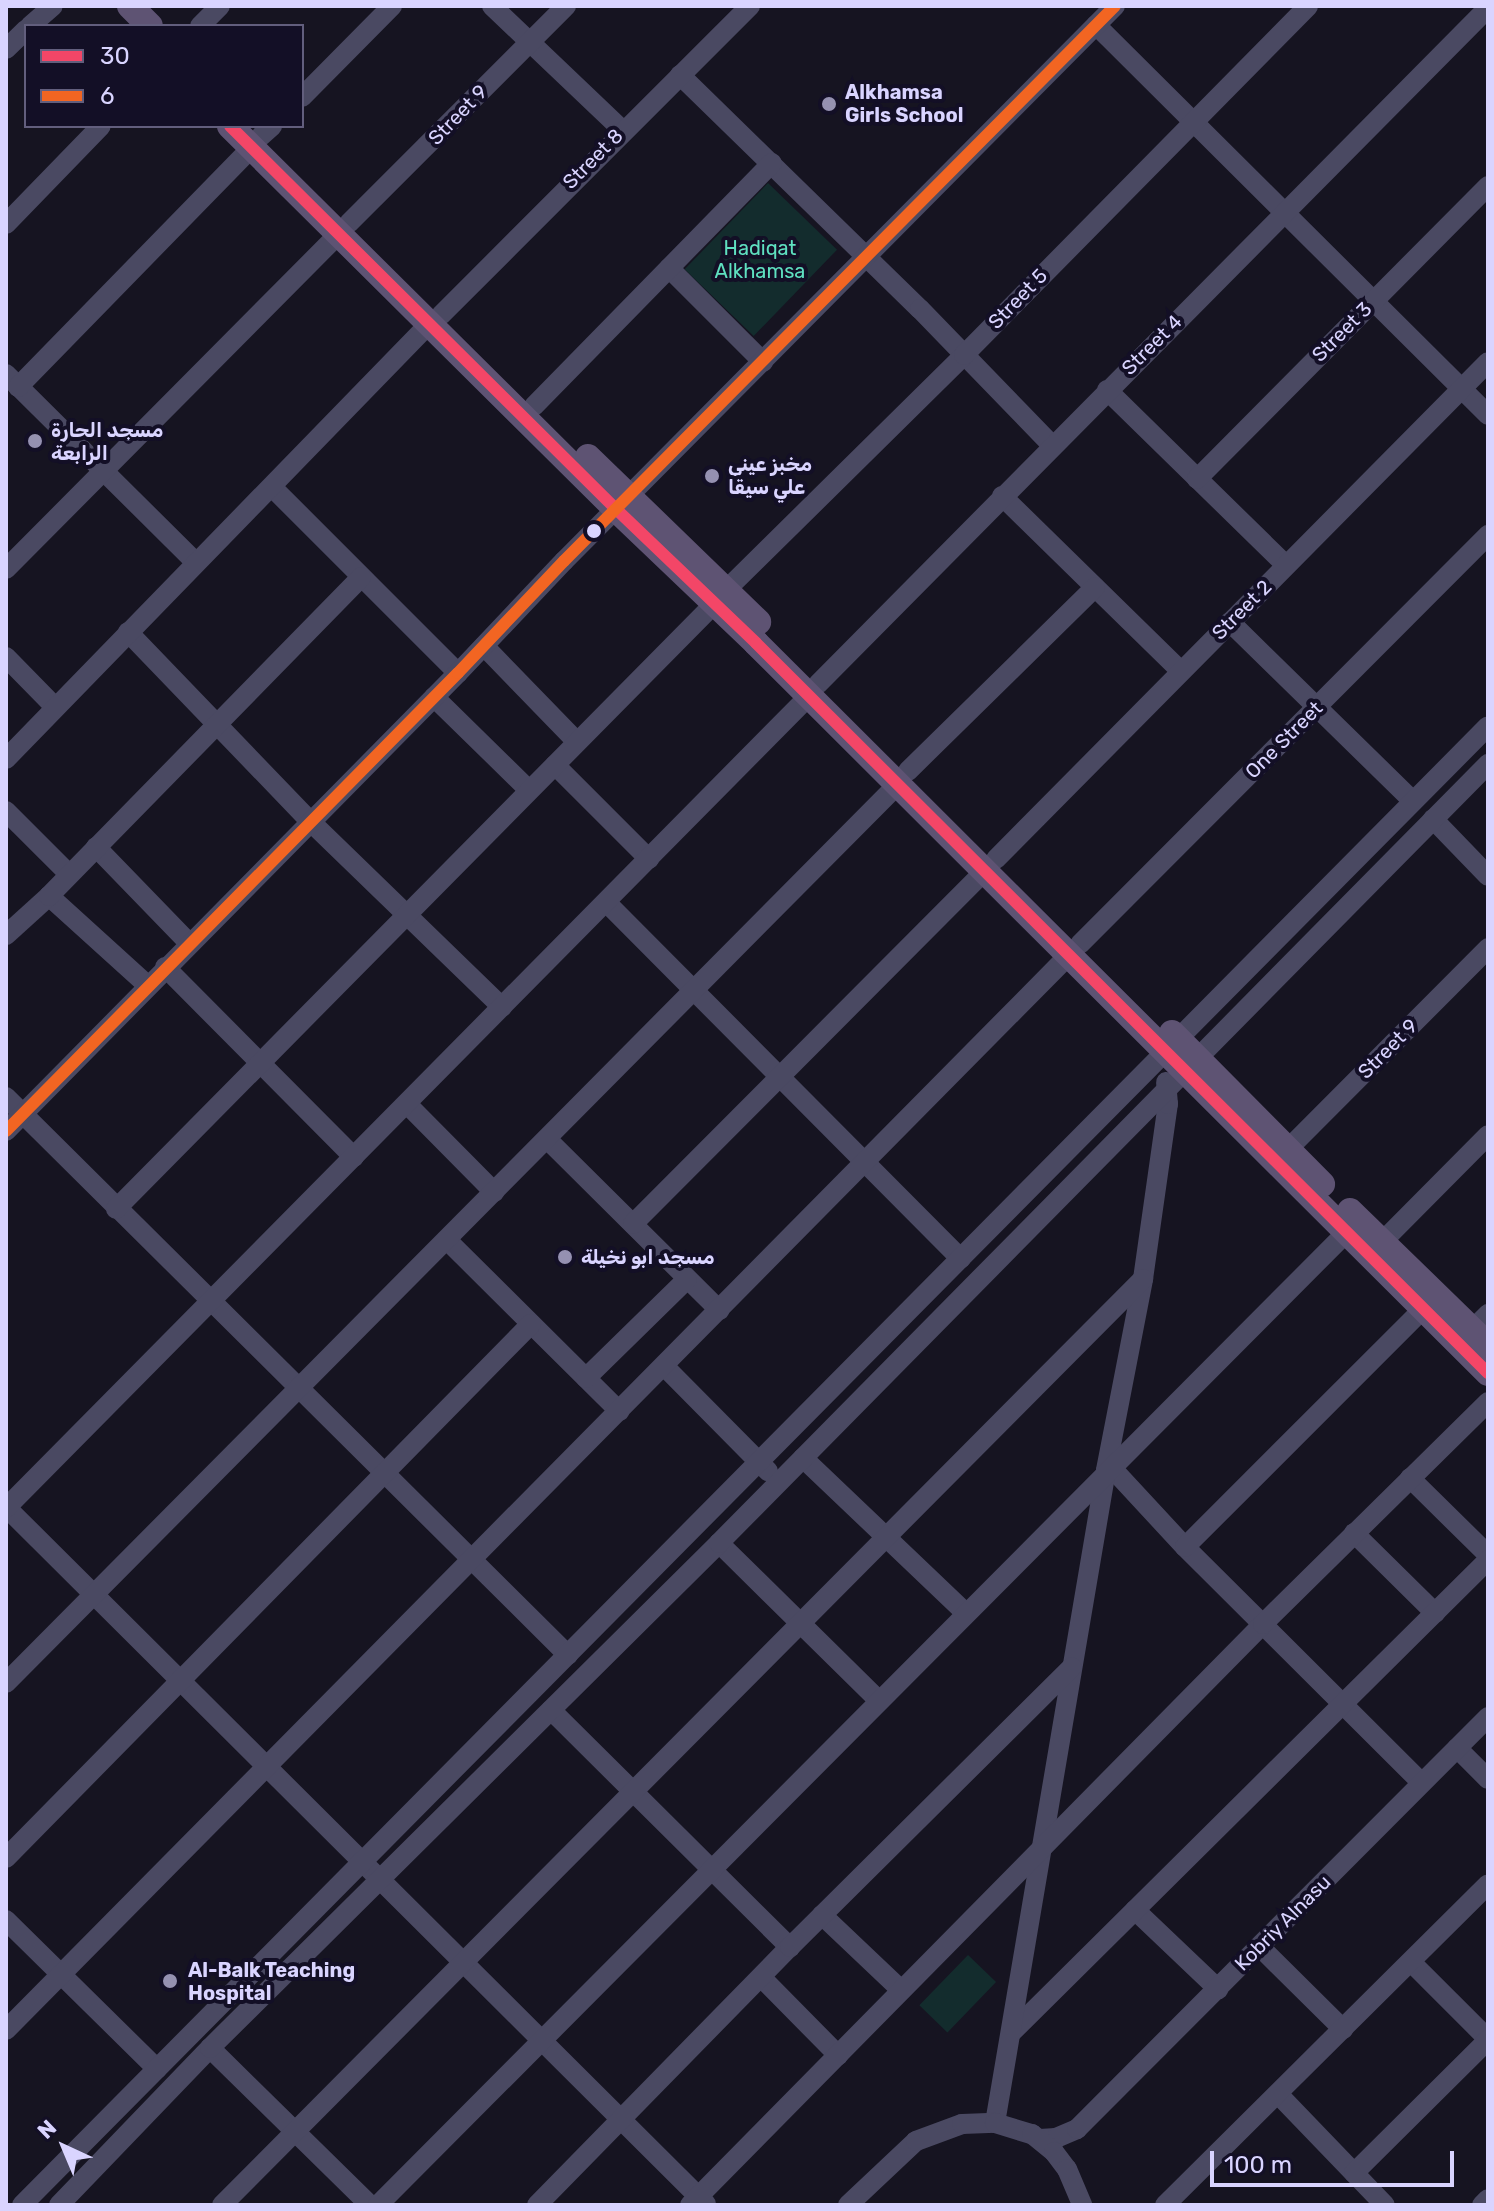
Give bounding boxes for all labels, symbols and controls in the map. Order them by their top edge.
legend [24,24,304,128]
text: 30 [100,42,130,70]
street label: Street 9 [423,80,493,150]
place label: Alkhamsa Girls School [845,80,963,127]
text: 6 [100,82,114,110]
marker: Alkhamsa Girls School [820,95,838,113]
street label: Street 8 [558,124,628,194]
park label: Hadiqat Alkhamsa [715,236,805,283]
street label: Street 5 [983,264,1053,334]
street label: Street 3 [1307,297,1377,367]
street label: Street 4 [1117,310,1187,380]
place label: مسجد الحارة الرابعة [51,418,163,465]
marker: مسجد الحارة الرابعة [26,432,44,450]
place label: مخبز عيني علي سيقا [728,452,812,499]
marker: مخبز عيني علي سيقا [703,467,721,485]
unlabelled marker [586,523,602,539]
street label: Street 2 [1207,575,1277,645]
street label: One Street [1240,696,1328,784]
street label: Street 9 [1353,1014,1423,1084]
place label: مسجد ابو نخيلة [581,1245,715,1269]
marker: مسجد ابو نخيلة [556,1248,574,1266]
street label: Kobriy Alnasu [1230,1870,1336,1976]
place label: Al-Balk Teaching Hospital [188,1958,356,2005]
marker: Al-Balk Teaching Hospital [159,1970,181,1992]
north arrow [24,2107,104,2187]
text: N [32,2114,62,2145]
scale bar [1214,2135,1458,2185]
text: 100 m [1224,2151,1292,2179]

